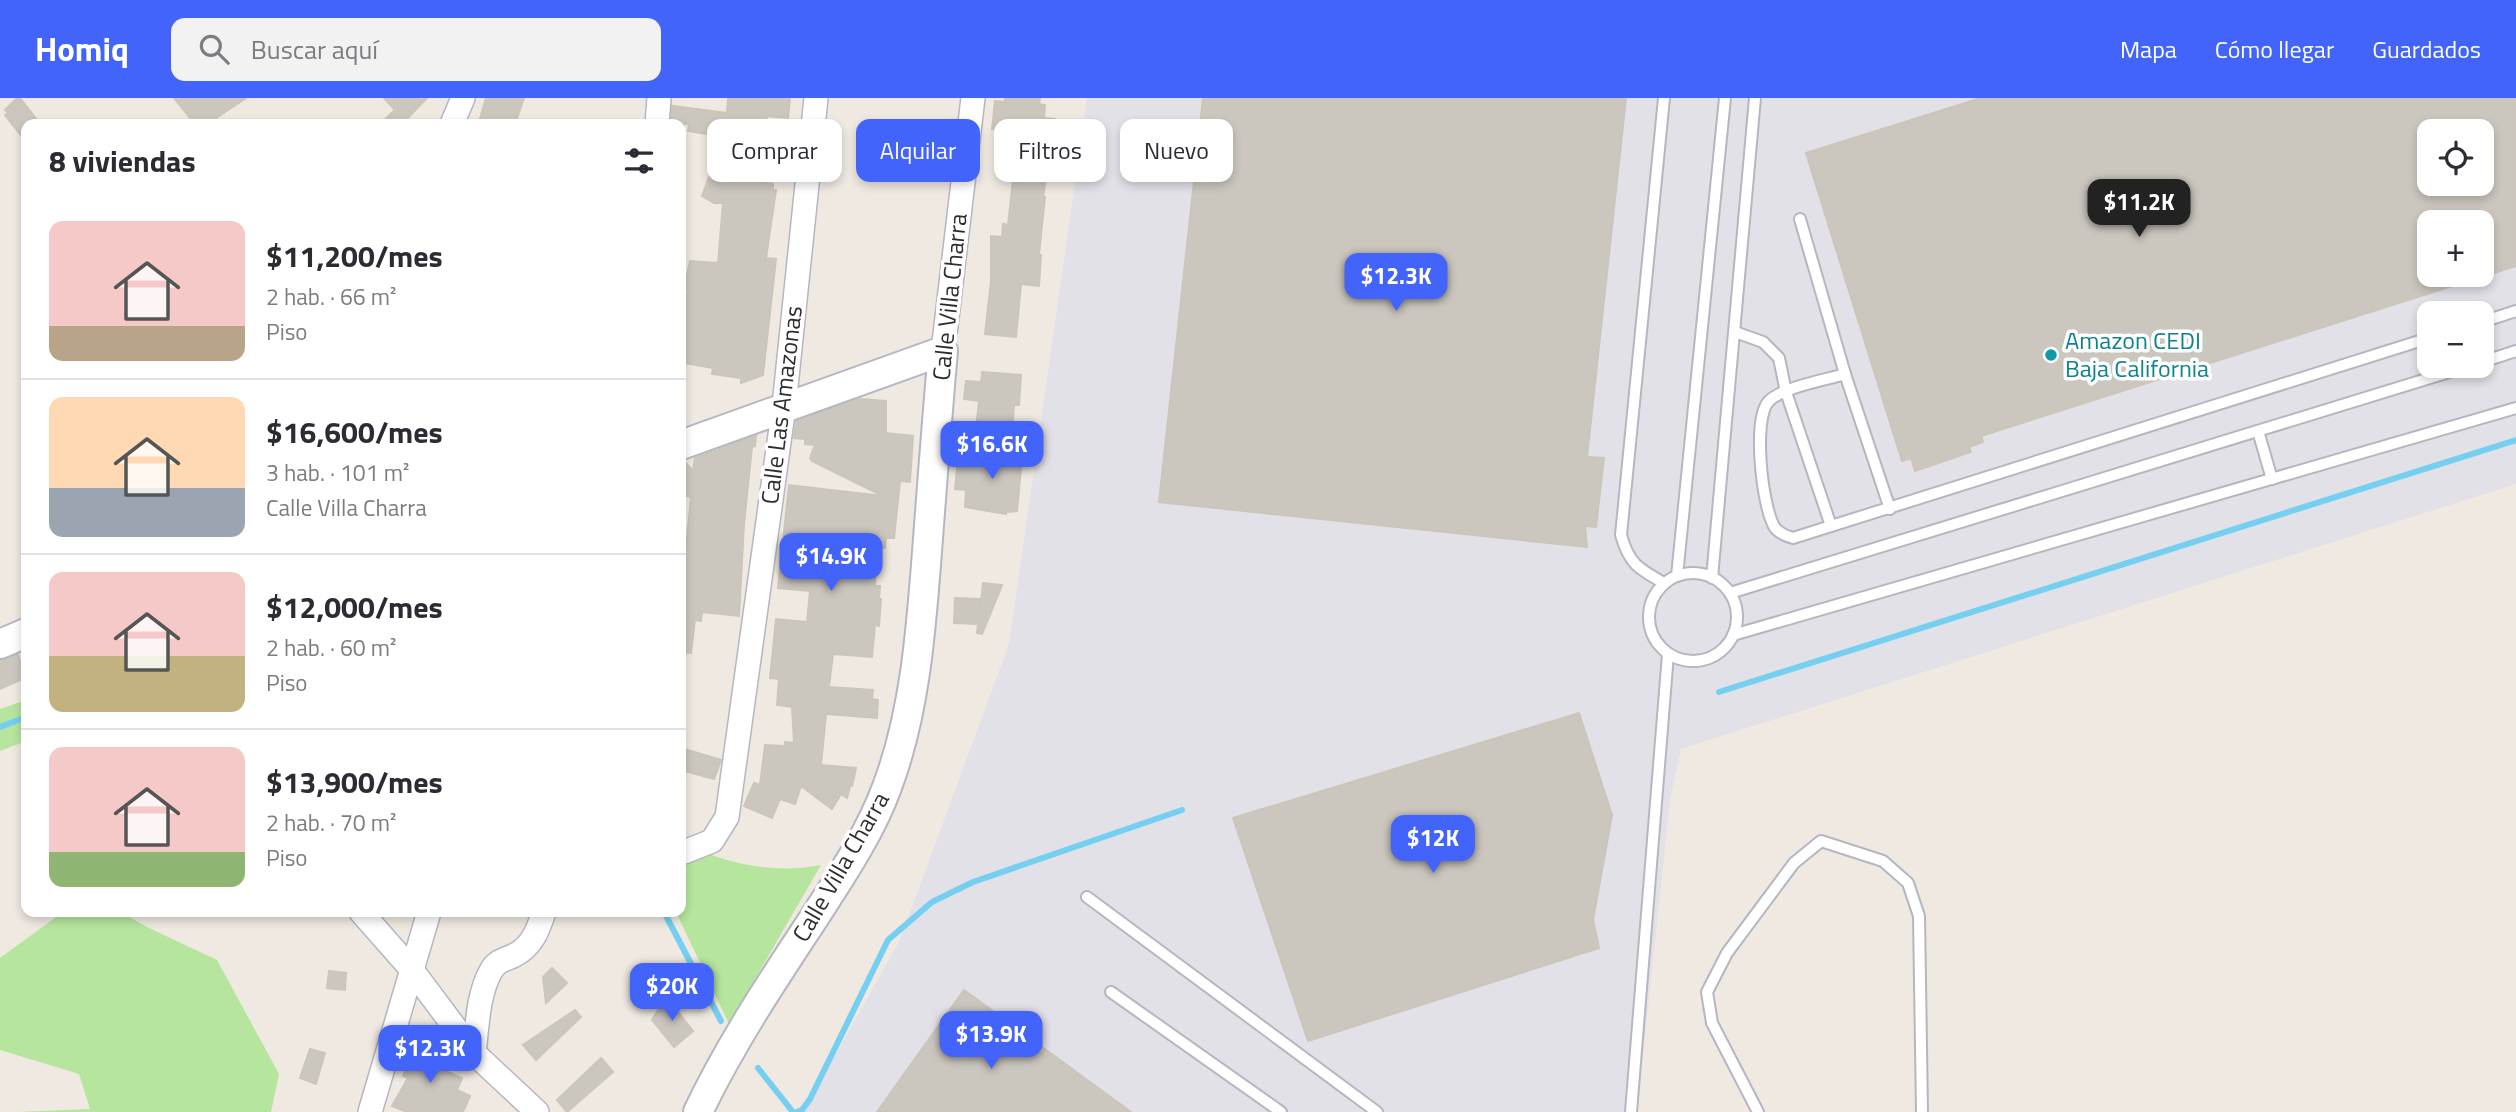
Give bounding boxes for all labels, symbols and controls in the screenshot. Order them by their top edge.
search box [171,18,661,81]
text: Homiq [35,24,129,74]
icon: search [195,30,233,68]
text: Buscar aquí [251,30,378,69]
text: Mapa [2120,31,2177,67]
text: Cómo llegar [2215,31,2334,67]
text: Guardados [2372,31,2481,67]
chip: Comprar [707,119,842,182]
chip: Alquilar [856,119,980,182]
chip: Filtros [994,119,1106,182]
chip: Nuevo [1120,119,1233,182]
map controls [2417,119,2494,378]
button: locate [2417,119,2494,196]
text: 8 viviendas [49,138,196,184]
icon: filters [620,142,658,180]
pin: $11.2K [2082,180,2196,239]
text: $11.2K [2103,184,2175,219]
button: + [2417,210,2494,287]
street label: Calle Villa Charra [922,212,976,382]
text: $11,200/mes [266,233,443,279]
icon: home [105,249,189,333]
pin: $12.3K [1339,254,1453,313]
text: $12.3K [1360,258,1432,293]
text: 2 hab. · 66 m² [266,279,396,314]
button: − [2417,301,2494,378]
street label: Calle Las Amazonas [751,304,811,506]
text: Piso [266,314,308,349]
place label: Amazon CEDI Baja California [2065,322,2209,386]
marker: Amazon CEDI Baja California [2043,347,2059,363]
text: $16,600/mes [266,409,443,455]
pin: $16.6K [935,422,1049,481]
icon: home [105,425,189,509]
text: $16.6K [956,426,1028,461]
text: 3 hab. · 101 m² [266,455,409,490]
text: Calle Villa Charra [266,490,427,525]
pin: $14.9K [774,533,888,593]
text: $14.9K [795,538,867,573]
text: $12,000/mes [266,584,443,630]
icon: home [105,600,189,684]
text: 2 hab. · 60 m² [266,630,396,665]
text: Piso [266,665,308,700]
text: $13,900/mes [266,759,443,805]
icon: home [105,775,189,859]
street label: Calle Villa Charra [783,785,898,948]
text: 2 hab. · 70 m² [266,805,396,840]
pin: $12K [1392,816,1474,875]
text: $12K [1407,820,1459,855]
text: Piso [266,840,308,875]
pin: $20K [631,964,713,1023]
text: $20K [646,968,698,1003]
pin: $13.9K [934,1012,1048,1071]
text: $13.9K [955,1016,1027,1051]
pin: $12.3K [373,1026,487,1085]
text: $12.3K [394,1030,466,1065]

